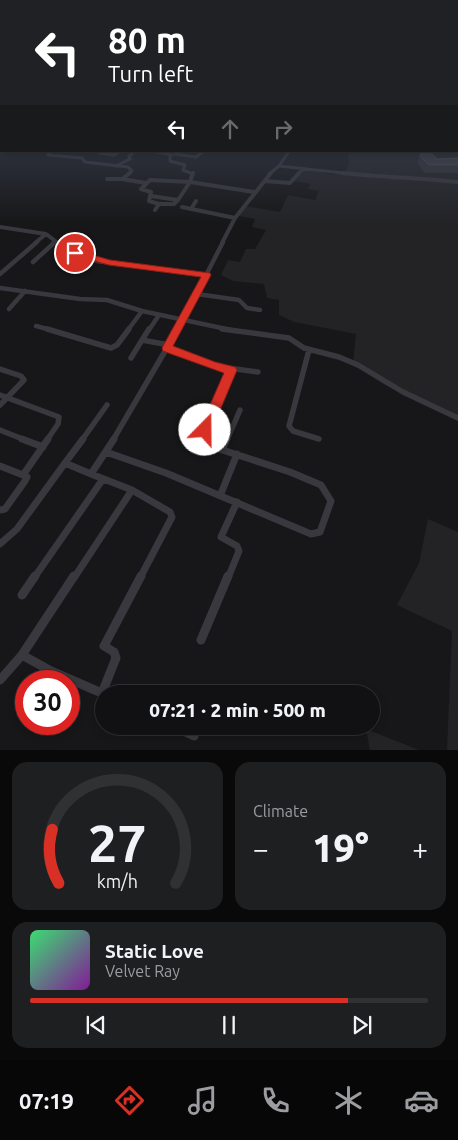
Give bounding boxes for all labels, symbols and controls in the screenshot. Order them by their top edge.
icon: left [25,20,90,85]
text: 80 m [108,20,186,60]
text: Turn left [108,61,193,86]
icon: left [163,115,191,143]
icon: ahead [216,115,244,143]
icon: right [269,115,297,143]
pin [54,232,96,274]
icon: arrive [61,239,89,267]
position arrow [178,403,230,455]
speed limit sign: 30 [15,670,80,735]
text: 07:21 · 2 min · 500 m [149,699,326,721]
text: Climate [253,802,308,820]
text: 27 [88,814,147,872]
text: 19° [312,827,369,869]
text: − [253,833,269,864]
text: + [412,833,428,864]
text: km/h [97,871,138,891]
text: Static Love [105,940,204,962]
text: Velvet Ray [105,962,180,980]
icon: previous [82,1011,110,1039]
icon: pause [215,1011,243,1039]
icon: next [348,1011,376,1039]
icon: directions [112,1083,147,1118]
icon: music [185,1083,220,1118]
icon: phone [258,1083,293,1118]
icon: climate [331,1083,366,1118]
icon: car [404,1083,439,1118]
text: 07:19 [19,1088,74,1113]

